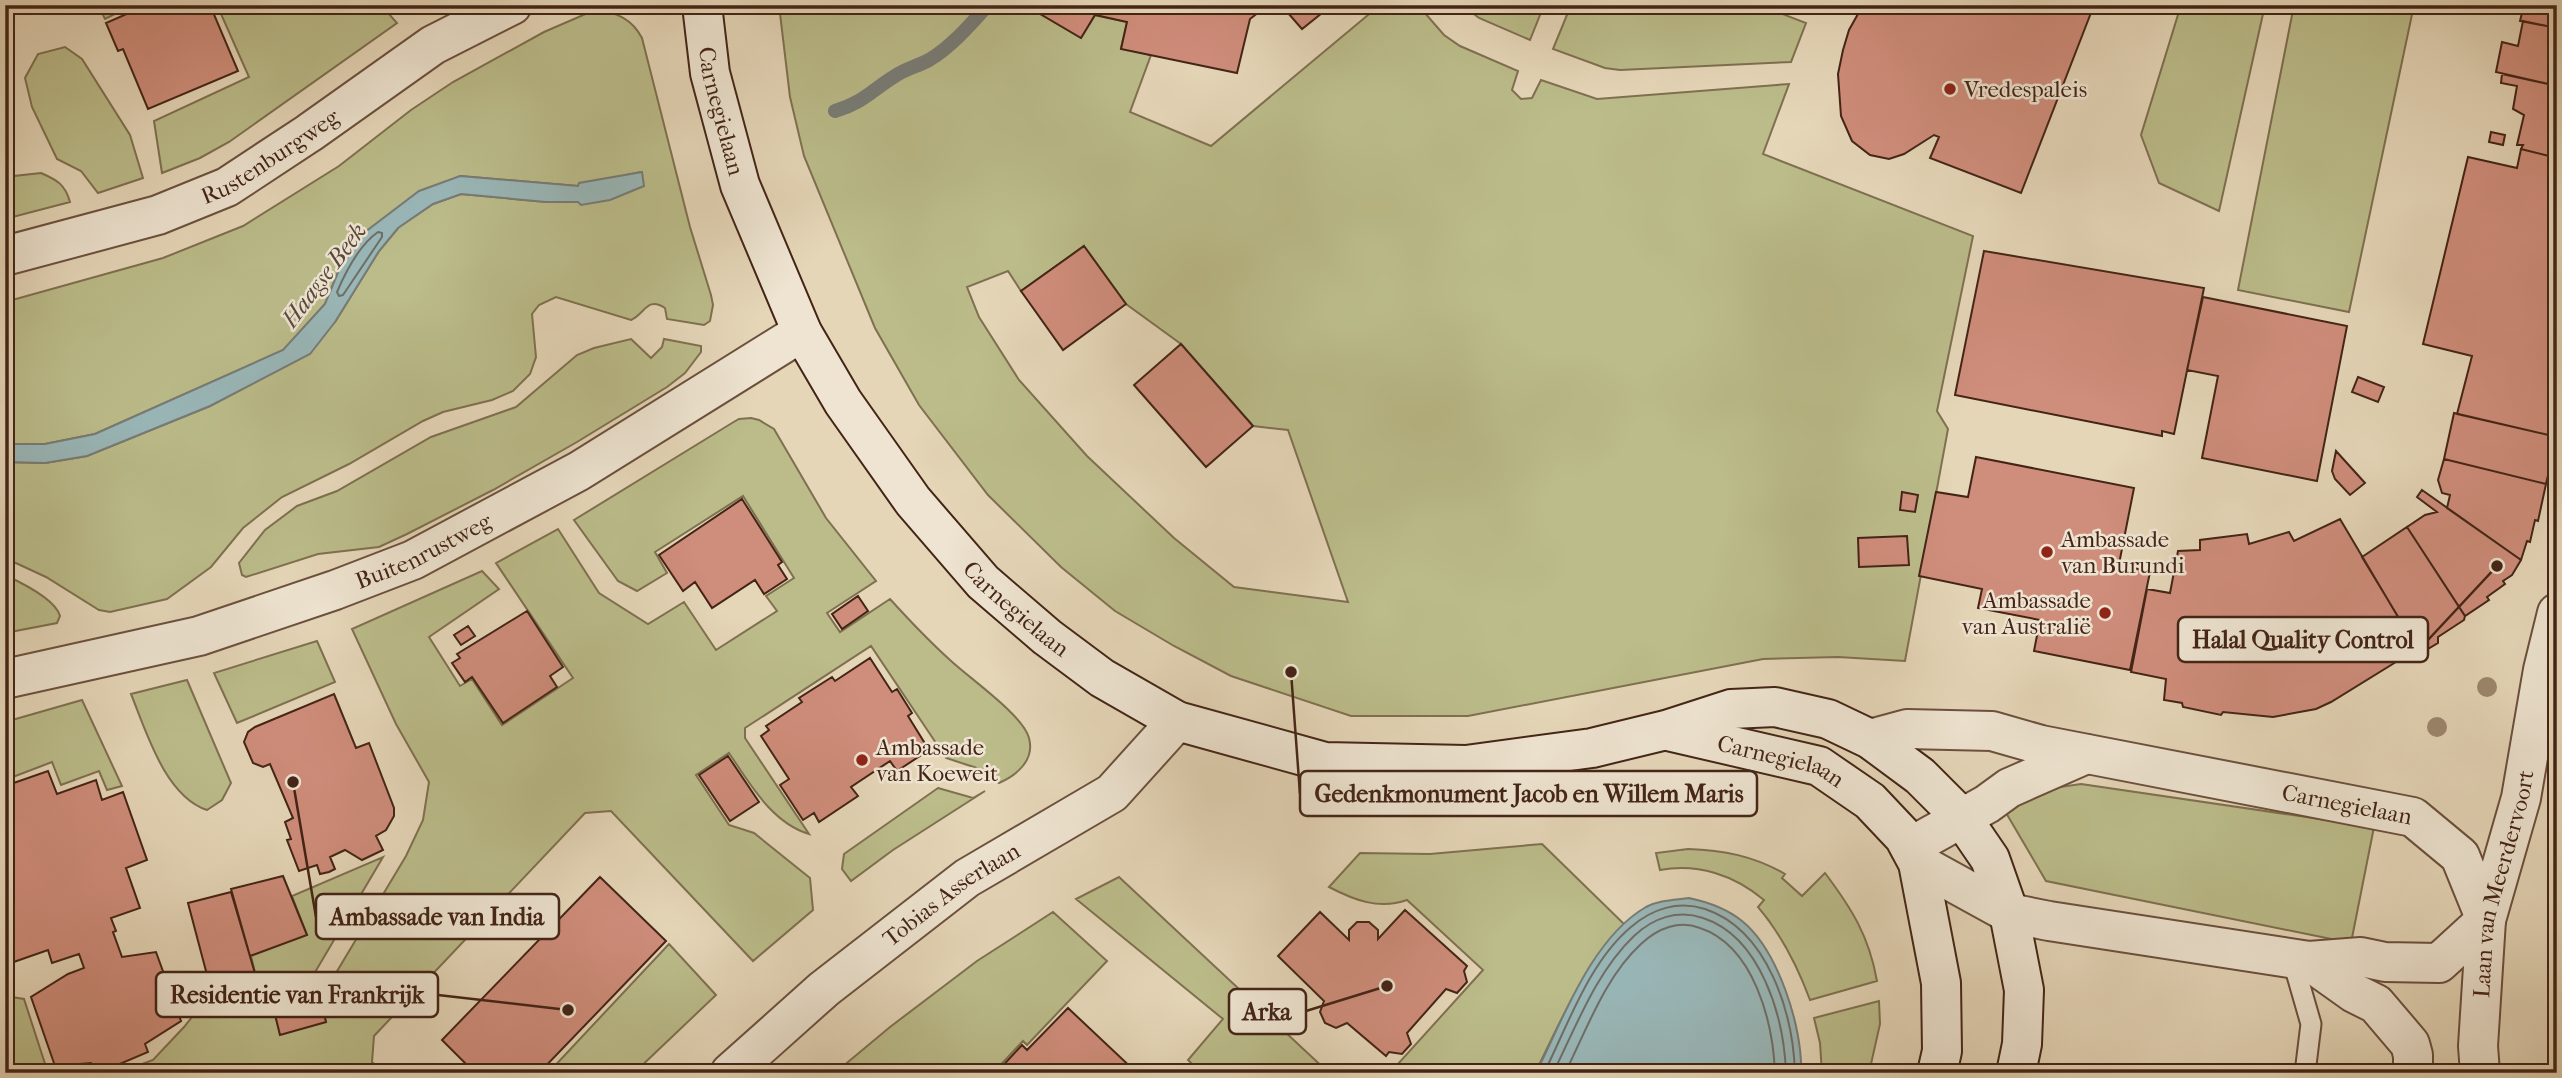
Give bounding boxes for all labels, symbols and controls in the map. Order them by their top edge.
street label: Carnegielaan [693,45,750,179]
place label: Vredespaleis [1963,76,2087,103]
marker: Vredespaleis [1942,81,1958,97]
street label: Rustenburgweg [197,103,345,210]
water label: Haagse Beek [275,217,372,333]
street label: Buitenrustweg [352,507,497,595]
place label: Ambassade van Burundi [2060,526,2185,579]
marker: Ambassade van Burundi [2039,544,2055,560]
street label: Carnegielaan [957,556,1075,663]
place label: Ambassade van Australië [1962,587,2091,640]
marker: Ambassade van Australië [2097,605,2113,621]
callout: Halal Quality Control [2178,617,2428,662]
text: Halal Quality Control [2192,626,2414,654]
street label: Carnegielaan [1715,730,1850,794]
place label: Ambassade van Koeweit [875,734,998,787]
marker: Ambassade van Koeweit [854,752,870,768]
street label: Laan van Meerdervoort [2468,768,2540,999]
callout: Gedenkmonument Jacob en Willem Maris [1300,771,1757,816]
street label: Carnegielaan [2280,779,2415,831]
text: Gedenkmonument Jacob en Willem Maris [1314,780,1744,808]
street label: Tobias Asserlaan [878,837,1025,952]
callout: Ambassade van India [316,894,559,939]
text: Ambassade van India [328,903,545,931]
callout: Residentie van Frankrijk [156,972,438,1017]
text: Residentie van Frankrijk [170,981,425,1009]
callout: Arka [1229,989,1306,1034]
text: Arka [1241,998,1292,1026]

